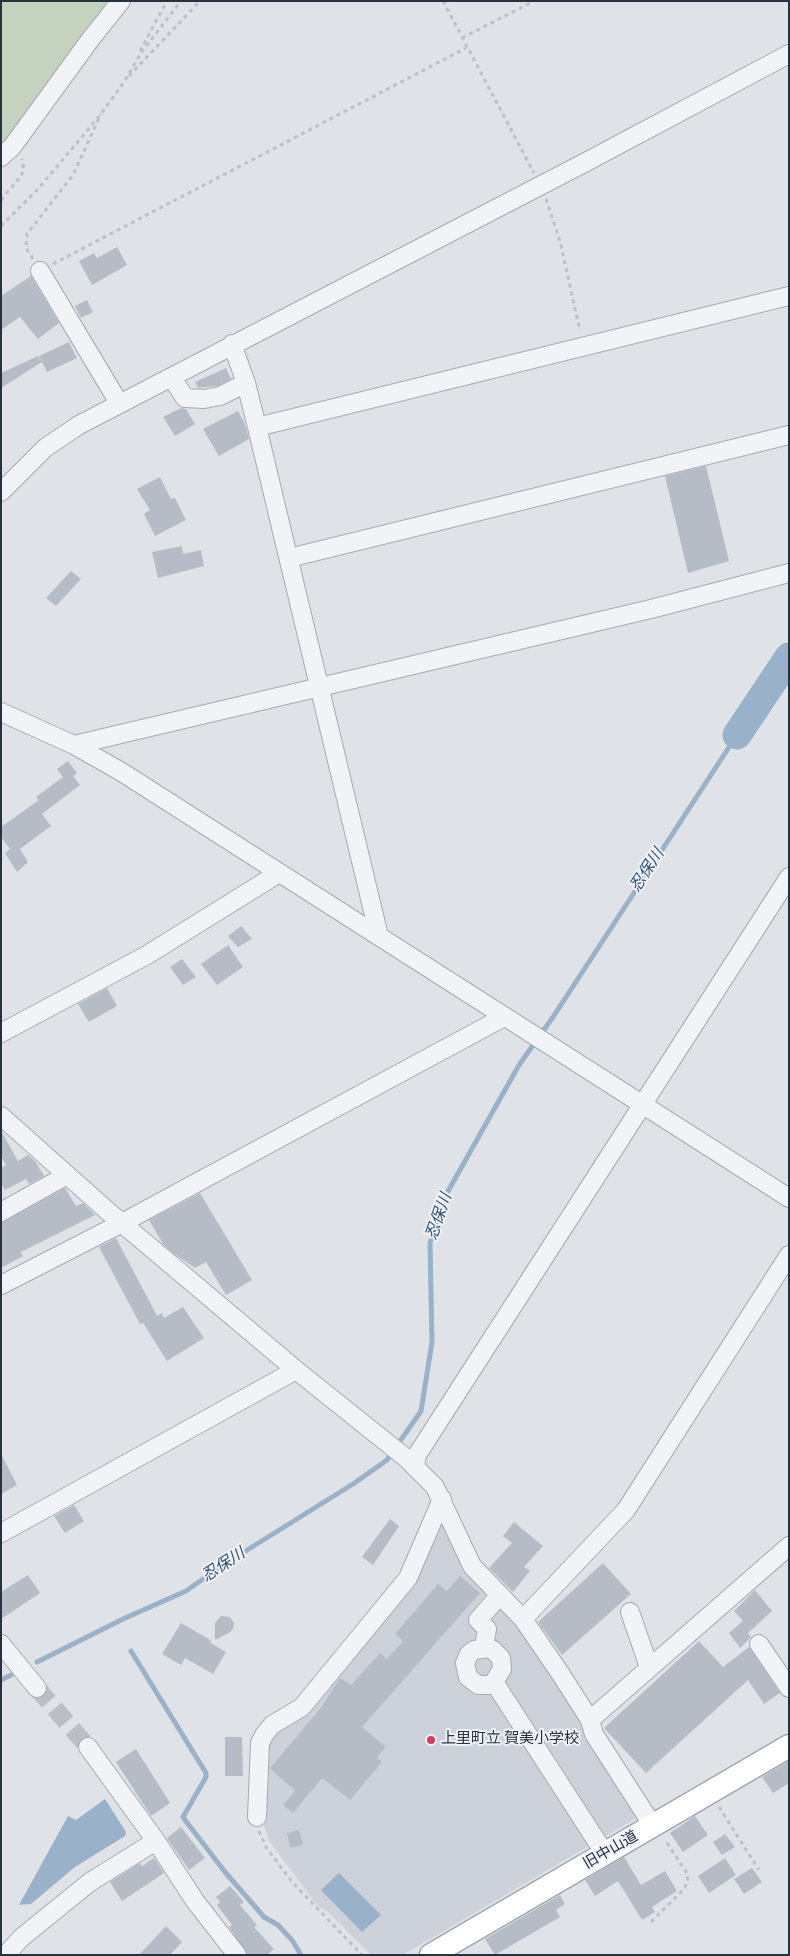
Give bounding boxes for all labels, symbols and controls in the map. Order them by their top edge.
water label: 忍保川 [627,846,669,896]
water label: 忍保川 [423,1191,457,1243]
water label: 忍保川 [199,1545,249,1587]
place label: 上里町立 賀美小学校 [441,1731,579,1749]
marker: 上里町立 賀美小学校 [425,1734,437,1746]
street label: 旧中山道 [581,1828,641,1874]

